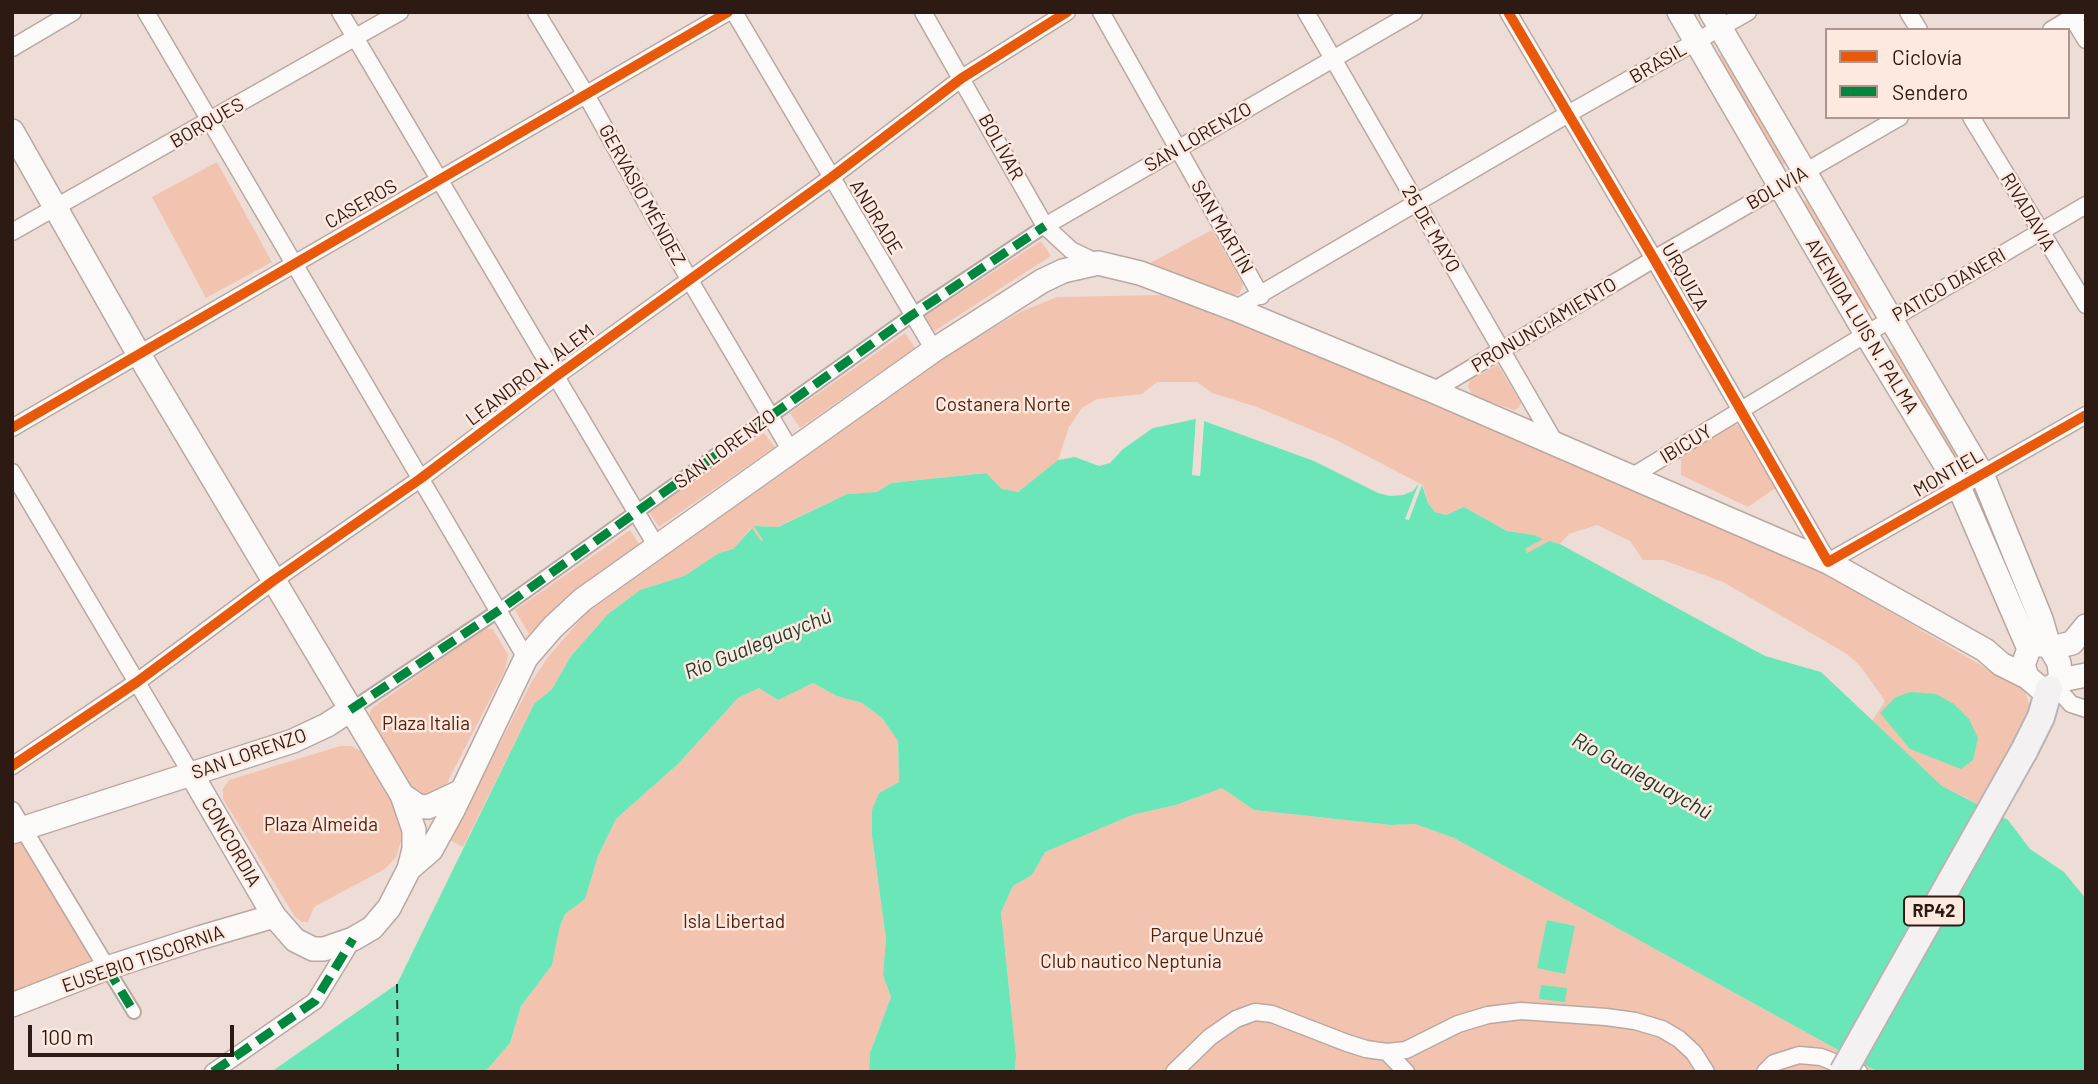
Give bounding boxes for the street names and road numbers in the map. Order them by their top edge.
street label: BRASIL [1625,38,1691,88]
street label: BORQUES [166,93,248,153]
street label: SAN LORENZO [1140,97,1256,177]
street label: BOLÍVAR [974,110,1028,184]
street label: GERVASIO MÉNDEZ [594,120,690,270]
street label: BOLIVIA [1742,161,1812,215]
street label: RIVADAVIA [1996,169,2060,255]
street label: CASEROS [321,174,401,234]
street label: ANDRADE [845,176,907,258]
street label: SAN MARTÍN [1186,176,1258,278]
street label: 25 DE MAYO [1397,181,1465,277]
street label: AVENIDA LUIS N. PALMA [1801,234,1923,418]
street label: URQUIZA [1657,239,1713,315]
street label: PATICO DANERI [1888,243,2010,327]
street label: PRONUNCIAMIENTO [1467,273,1621,377]
street label: LEANDRO N. ALEM [461,319,599,431]
street label: SAN LORENZO [670,404,780,494]
street label: IBICUY [1656,420,1716,468]
street label: MONTIEL [1909,444,1987,502]
street label: SAN LORENZO [189,724,309,784]
street label: CONCORDIA [196,793,266,891]
road number: RP42 [1904,896,1964,926]
street label: EUSEBIO TISCORNIA [59,921,227,997]

